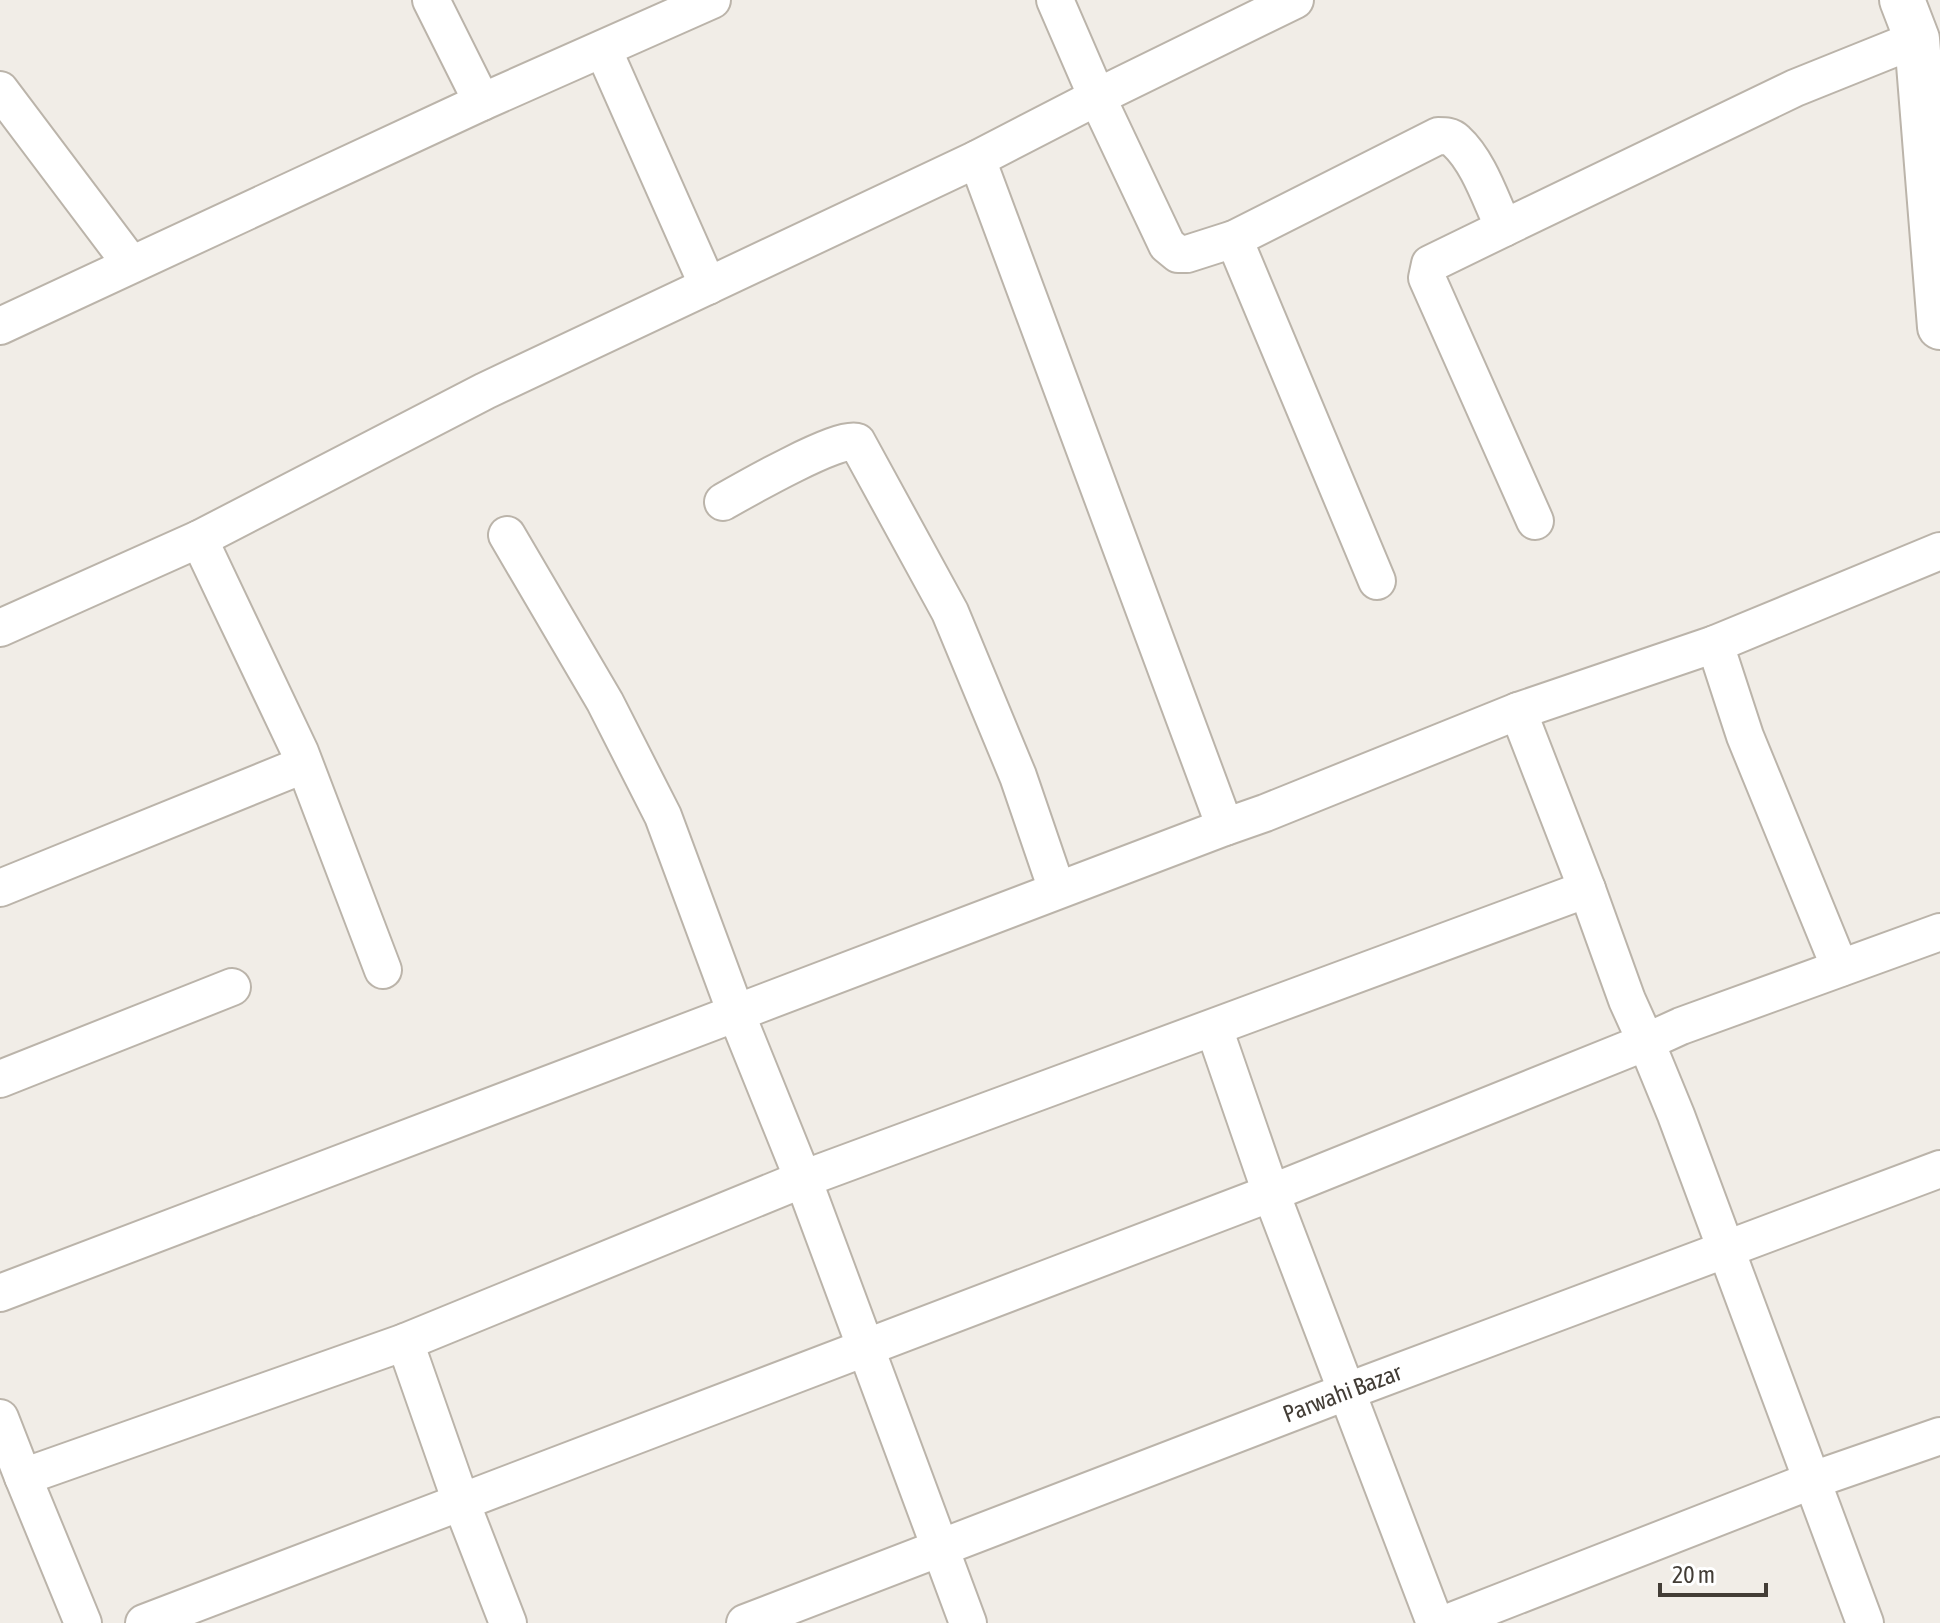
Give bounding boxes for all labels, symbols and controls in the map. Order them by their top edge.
street label: Parwahi Bazar [1279,1358,1406,1428]
scale bar [1660,1547,1766,1597]
text: 20 m [1672,1561,1715,1588]

